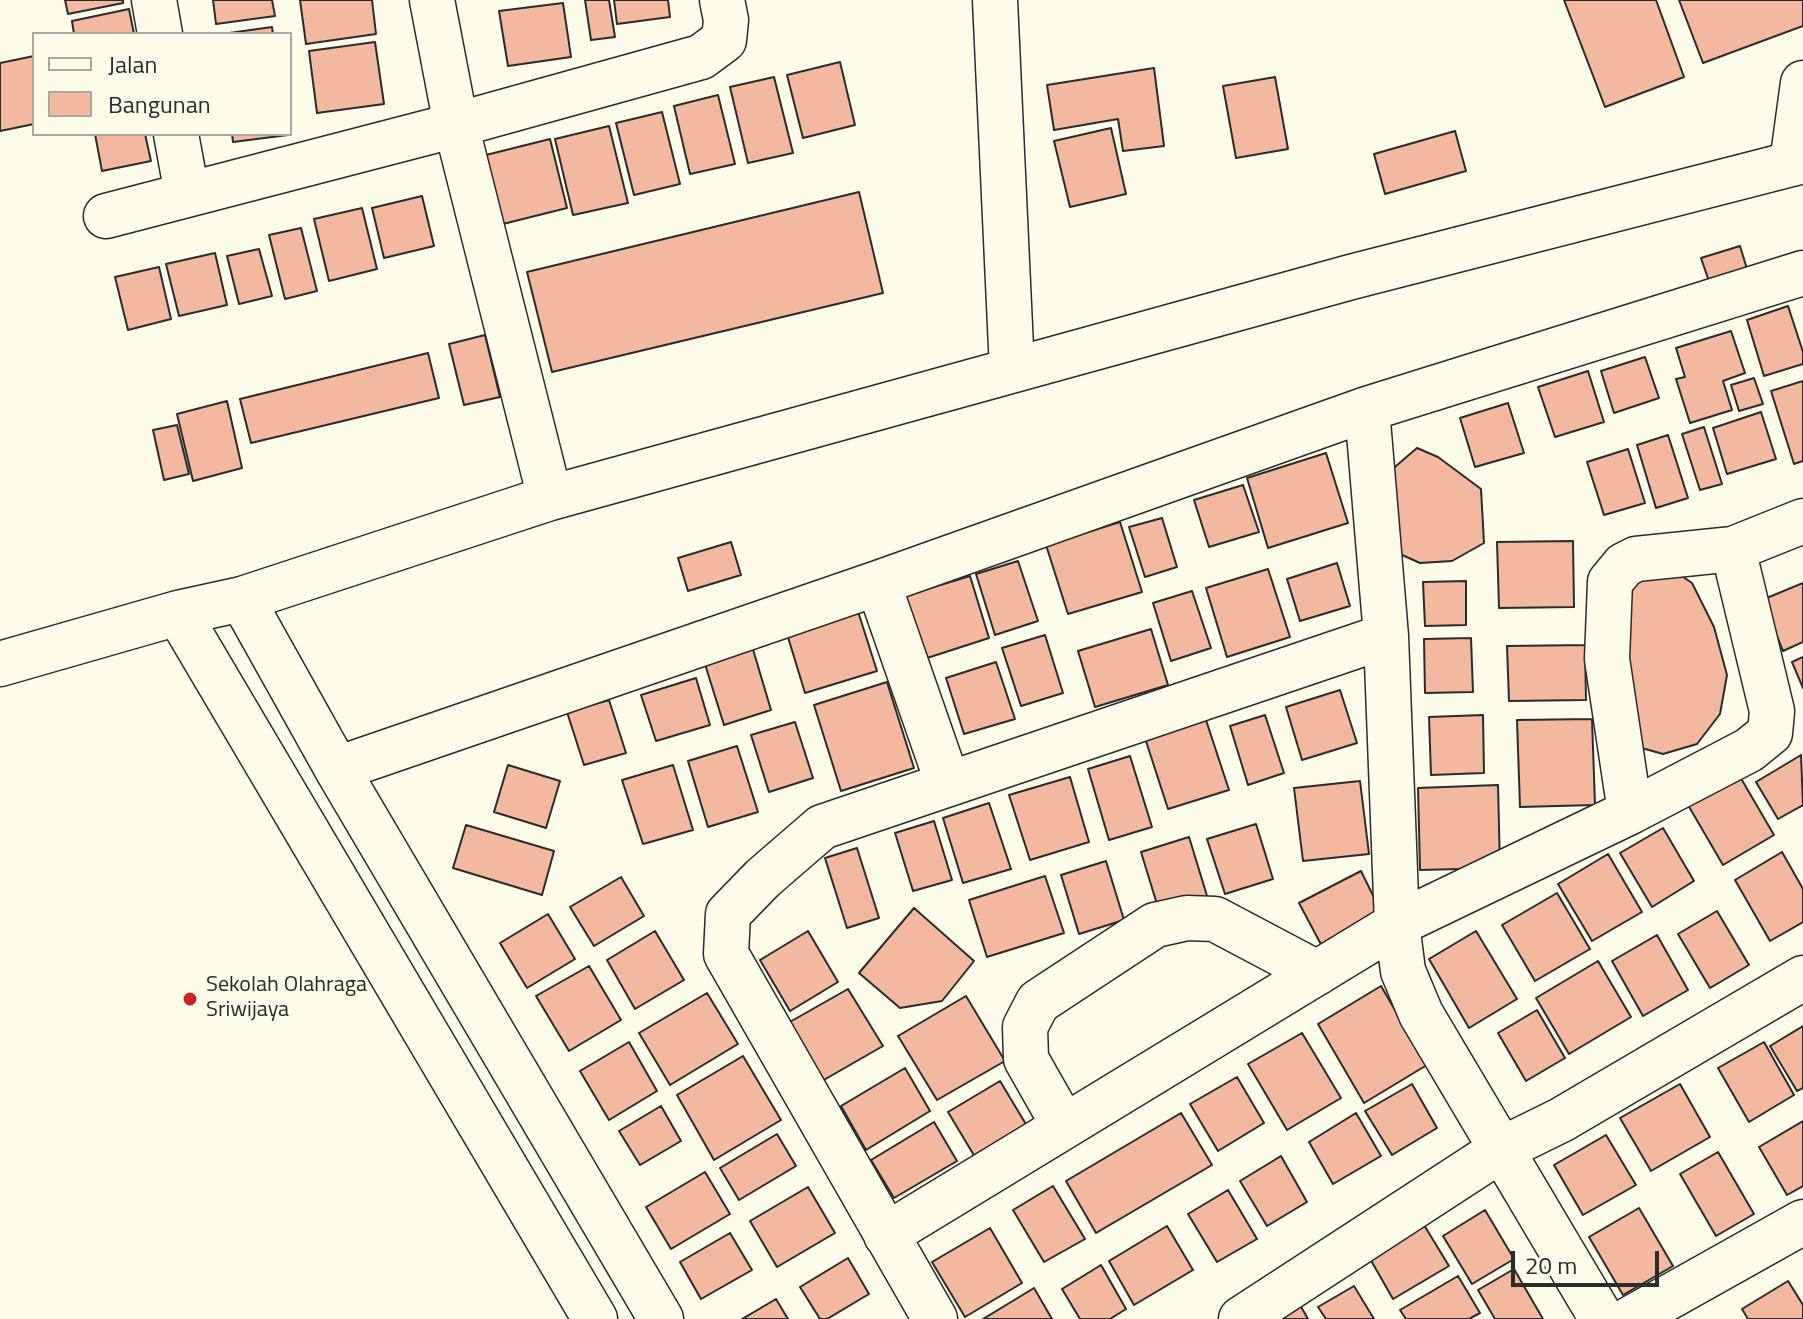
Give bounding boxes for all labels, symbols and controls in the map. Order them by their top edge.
legend [32,32,292,136]
text: Jalan [108,46,157,82]
text: Bangunan [108,86,211,122]
place label: Sekolah Olahraga Sriwijaya [206,973,367,1024]
marker: Sekolah Olahraga Sriwijaya [181,990,199,1008]
scale bar [1515,1235,1663,1285]
text: 20 m [1525,1247,1577,1283]

